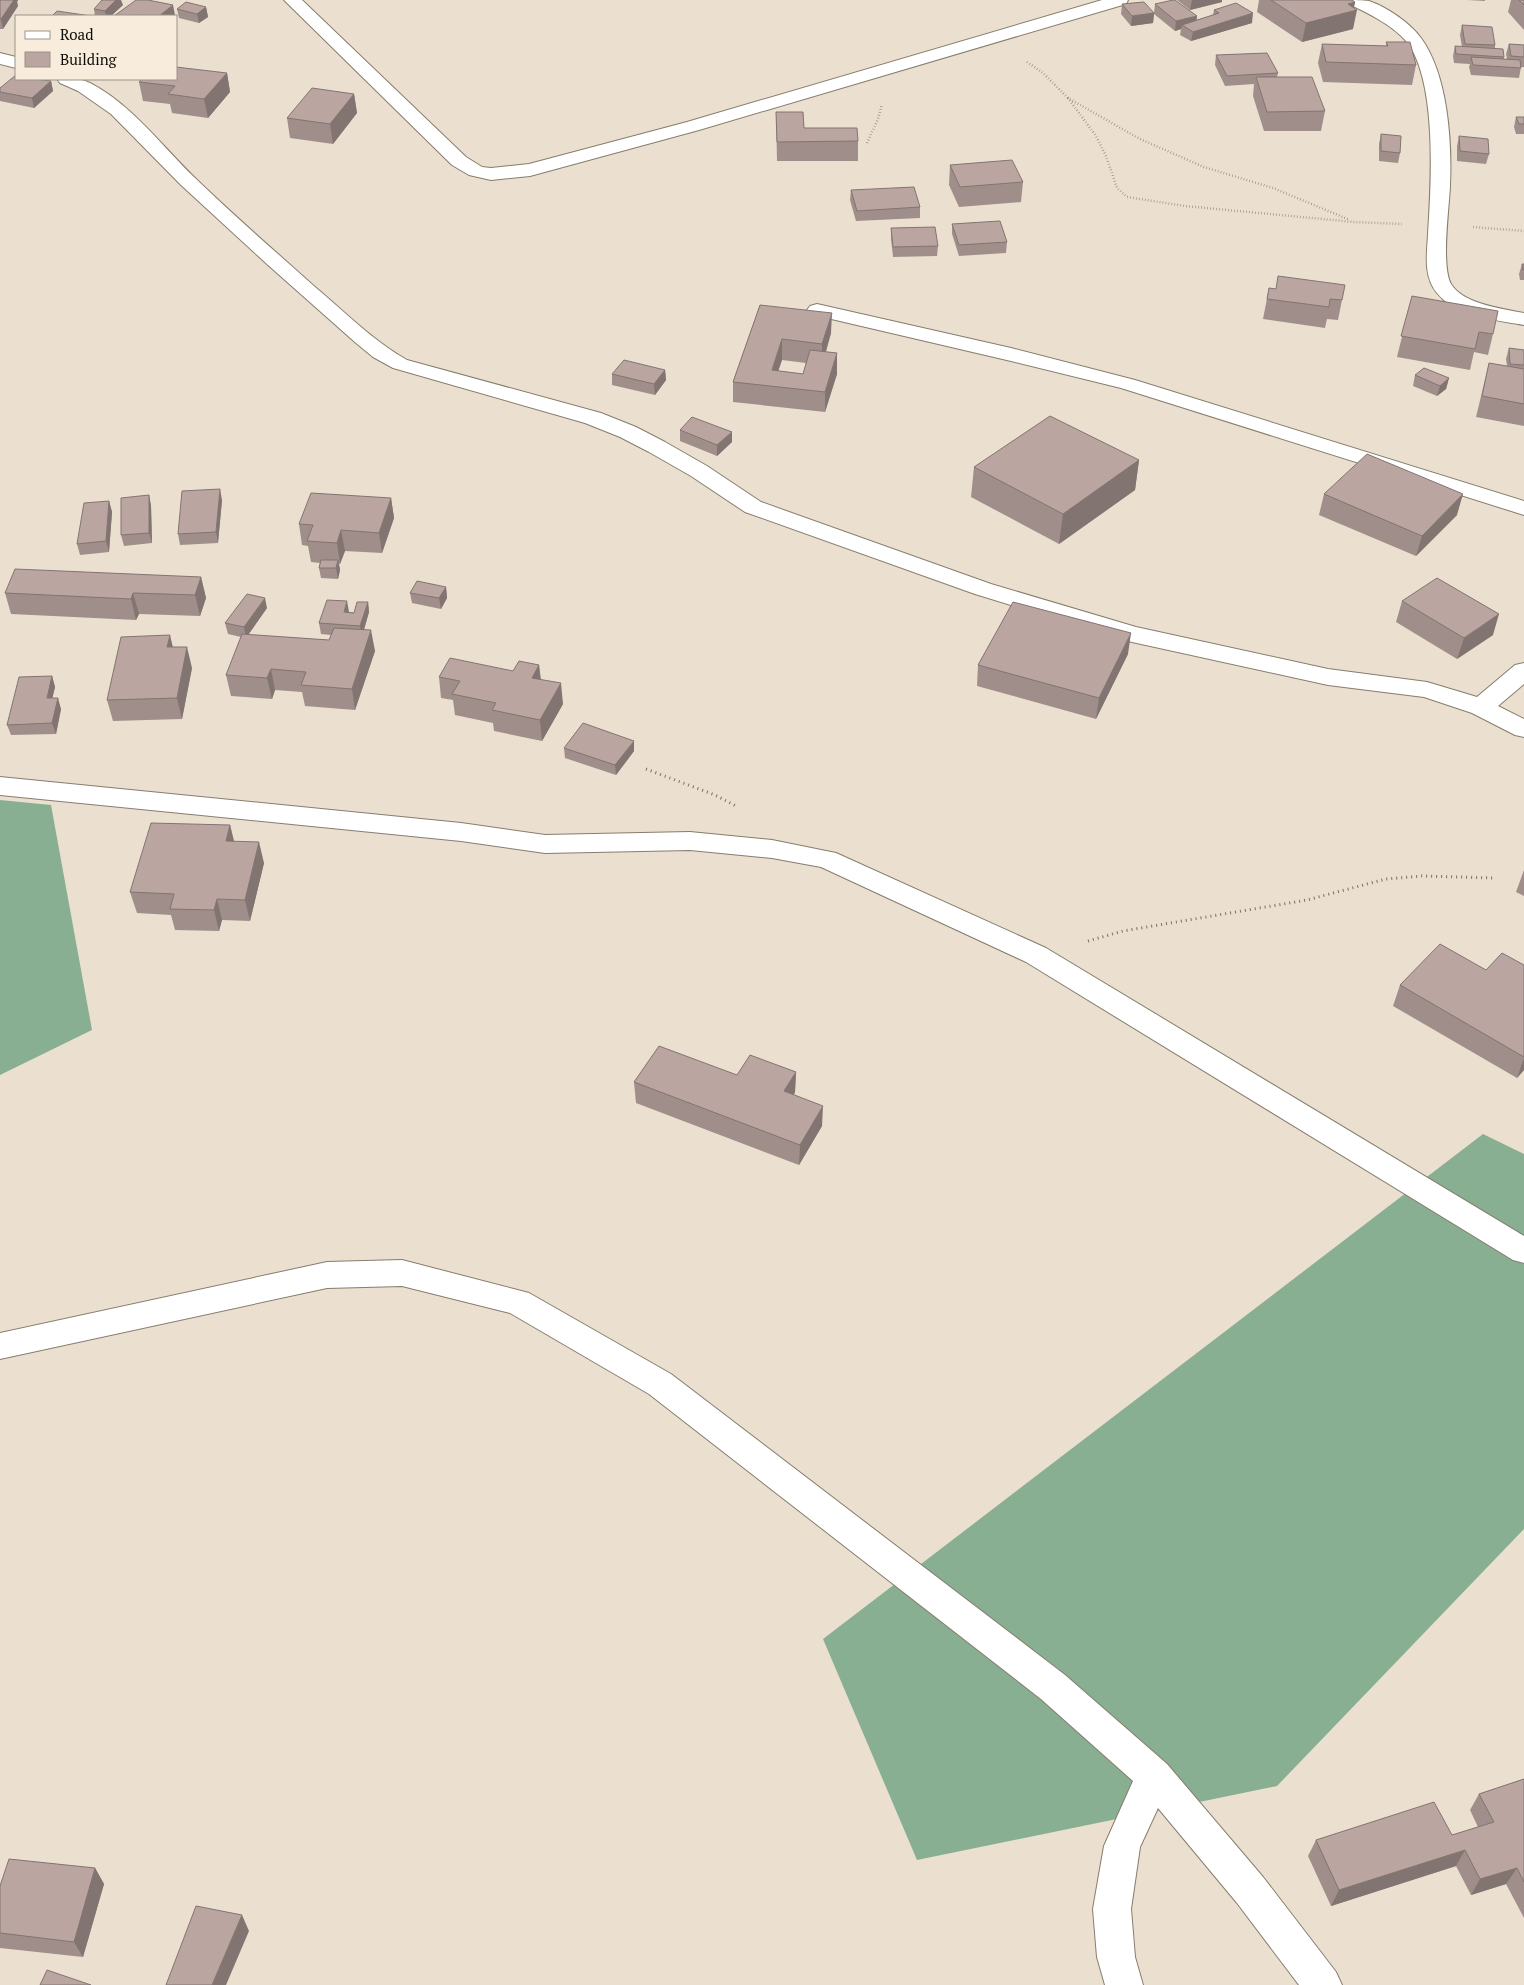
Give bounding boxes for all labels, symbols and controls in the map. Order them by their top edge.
legend [15,15,178,80]
text: Road [60,24,93,44]
text: Building [60,49,118,69]

